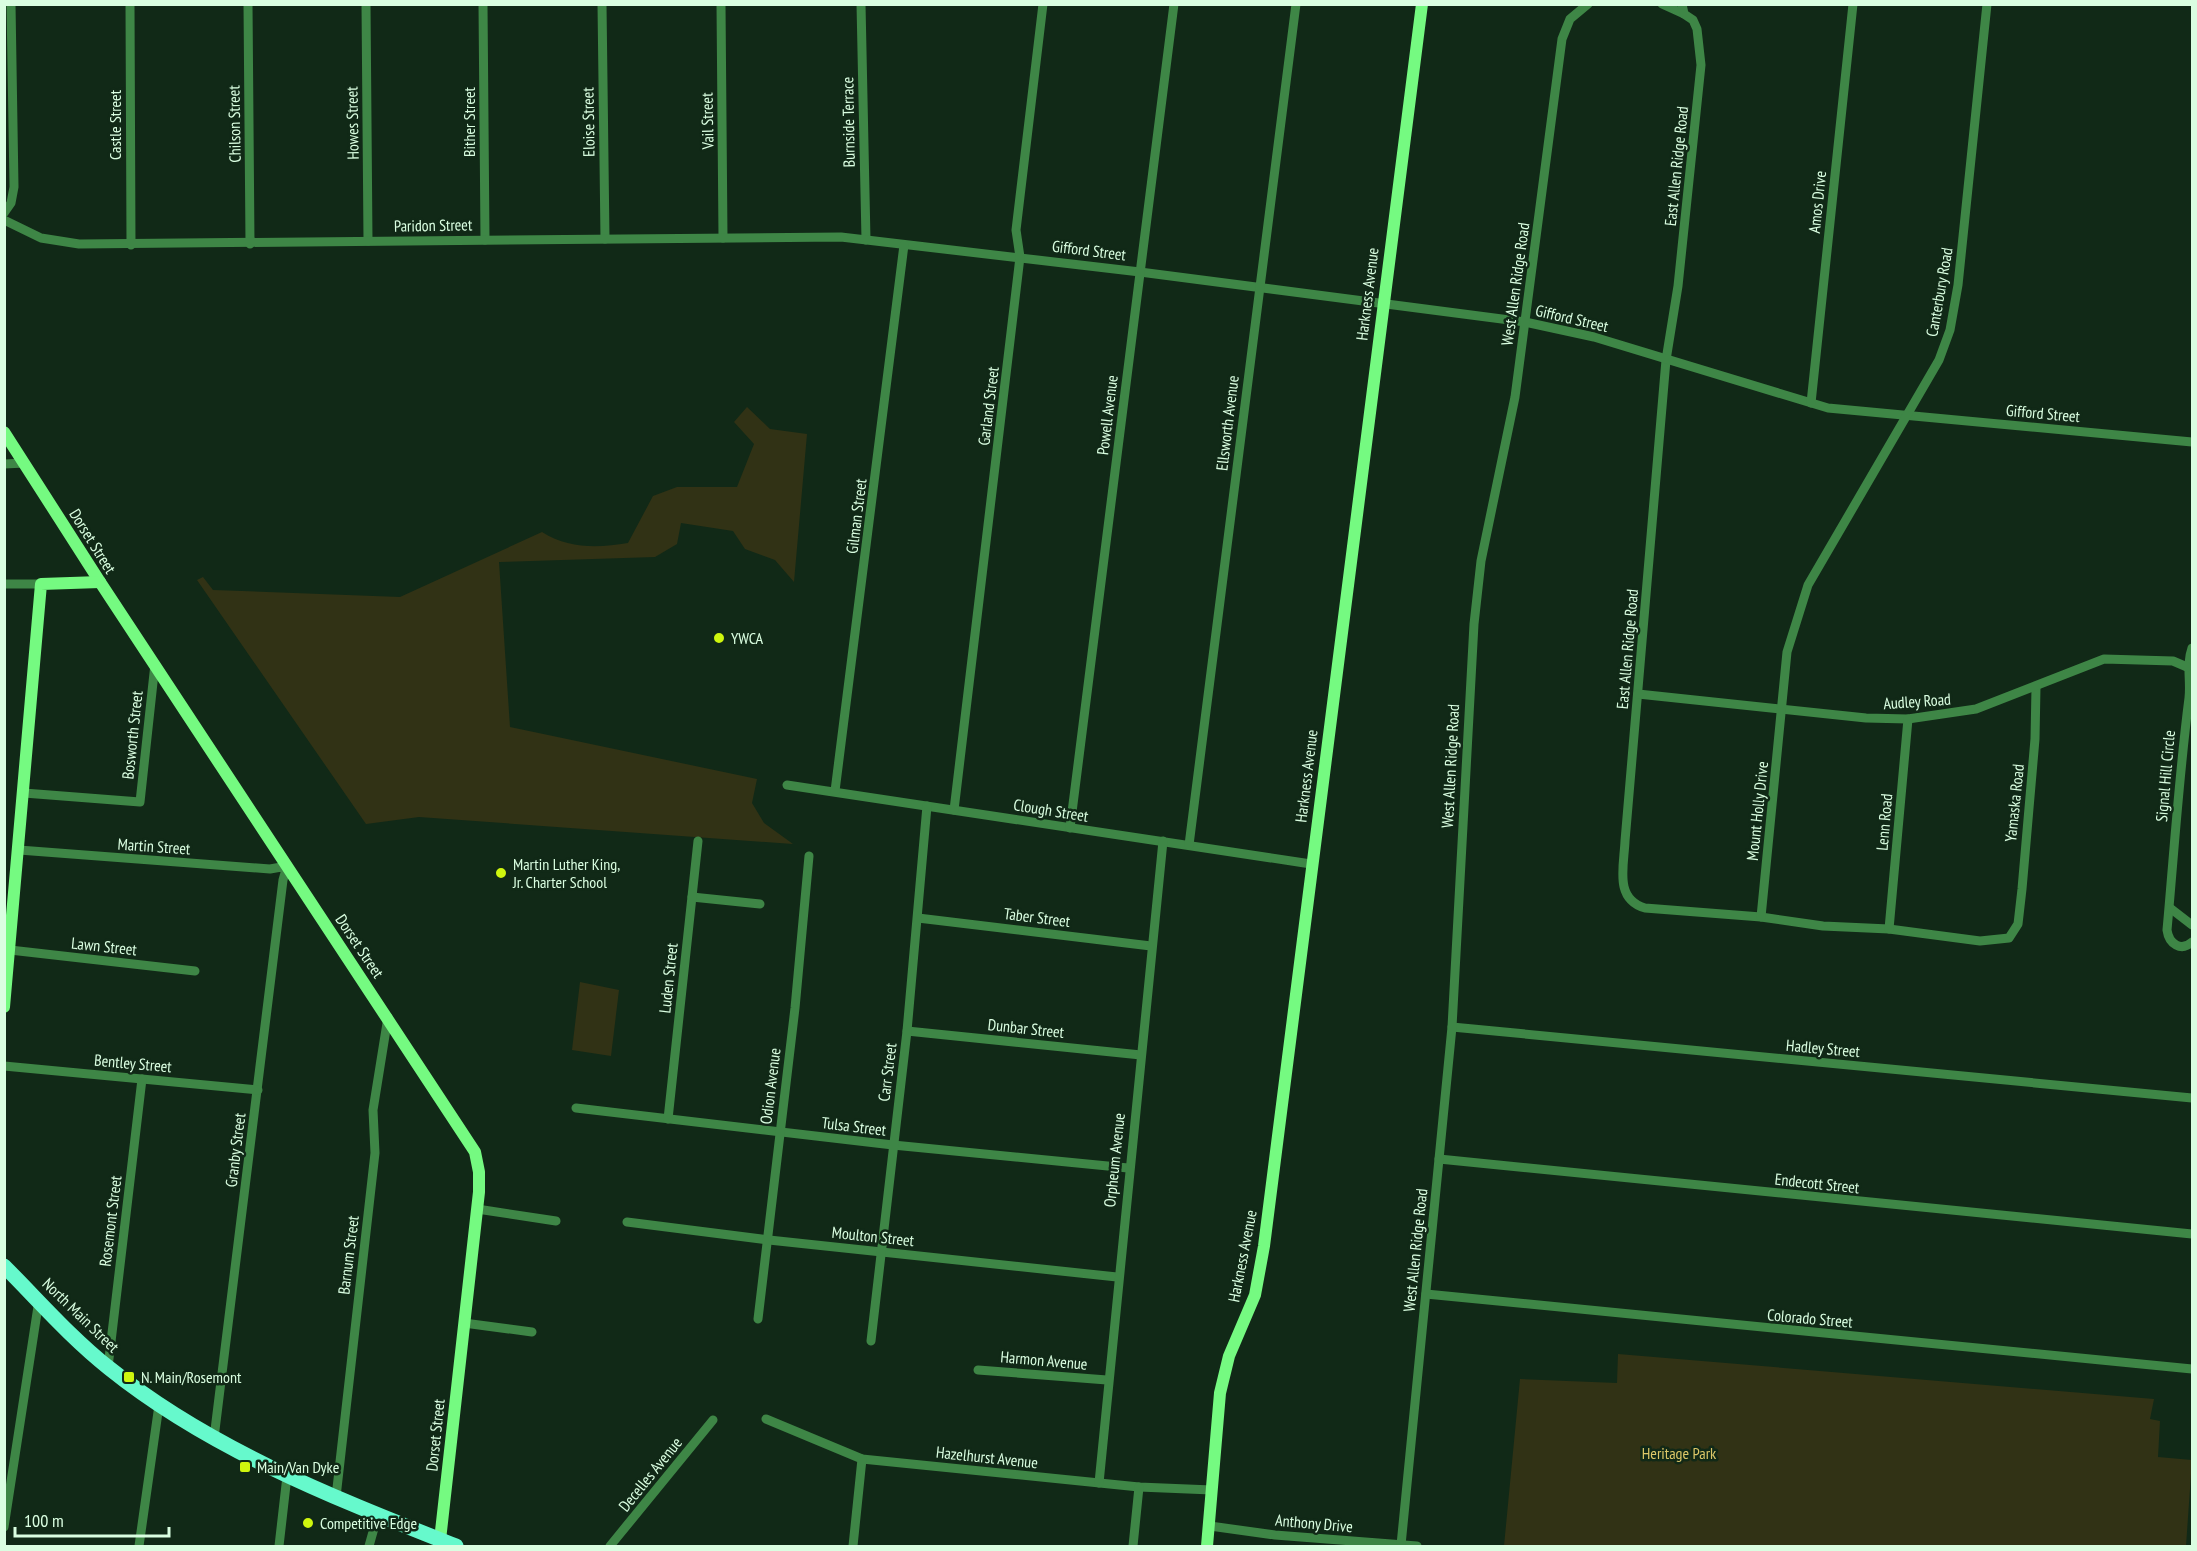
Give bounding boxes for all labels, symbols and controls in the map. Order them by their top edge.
street label: Burnside Terrace [837,77,859,167]
street label: Chilson Street [223,85,245,163]
street label: Howes Street [341,86,363,160]
street label: Bither Street [459,86,479,157]
street label: Eloise Street [577,86,599,157]
street label: Castle Street [105,89,125,160]
street label: Vail Street [696,92,718,151]
street label: East Allen Ridge Road [1660,105,1692,227]
street label: Amos Drive [1804,170,1830,234]
street label: Paridon Street [394,214,473,236]
street label: West Allen Ridge Road [1496,221,1534,347]
street label: Gifford Street [1051,236,1128,265]
street label: Harkness Avenue [1351,246,1383,342]
street label: Canterbury Road [1921,246,1957,338]
street label: Gifford Street [1534,300,1611,336]
street label: Garland Street [973,365,1003,447]
street label: Powell Avenue [1092,374,1122,456]
street label: Ellsworth Avenue [1211,374,1243,472]
street label: Gifford Street [2005,400,2081,426]
street label: Gilman Street [841,477,871,555]
street label: Dorset Street [65,505,121,578]
street label: East Allen Ridge Road [1612,588,1642,710]
place label: YWCA [731,628,764,648]
marker: YWCA [712,631,726,645]
street label: Bosworth Street [117,689,147,780]
street label: Audley Road [1883,689,1952,713]
street label: West Allen Ridge Road [1437,704,1463,828]
street label: Harkness Avenue [1290,728,1322,824]
street label: Signal Hill Circle [2151,729,2179,823]
street label: Mount Holly Drive [1742,760,1772,862]
street label: Yamaska Road [2000,763,2028,843]
street label: Lenn Road [1872,793,1896,851]
street label: Clough Street [1012,794,1090,826]
street label: Martin Street [117,833,192,859]
place label: Martin Luther King, Jr. Charter School [512,854,620,892]
marker: Martin Luther King, Jr. Charter School [494,866,508,880]
street label: Taber Street [1003,903,1072,931]
street label: Dorset Street [331,910,389,982]
street label: Lawn Street [70,933,138,959]
street label: Luden Street [654,941,682,1014]
street label: Dunbar Street [987,1014,1066,1042]
street label: Hadley Street [1785,1035,1861,1061]
street label: Carr Street [873,1041,901,1102]
street label: Odion Avenue [755,1047,785,1125]
street label: Bentley Street [93,1050,173,1076]
street label: Granby Street [221,1111,250,1188]
street label: Tulsa Street [821,1112,888,1140]
street label: Orpheum Avenue [1099,1112,1129,1208]
street label: Endecott Street [1774,1169,1861,1197]
street label: Rosemont Street [95,1174,126,1268]
street label: West Allen Ridge Road [1399,1187,1431,1313]
street label: Harkness Avenue [1223,1208,1261,1304]
street label: Barnum Street [333,1214,363,1296]
street label: Moulton Street [831,1222,916,1250]
street label: North Main Street [39,1274,124,1357]
street label: Colorado Street [1767,1304,1854,1332]
street label: Harmon Avenue [1000,1346,1088,1374]
place label: N. Main/Rosemont [141,1367,242,1387]
marker: N. Main/Rosemont [122,1370,136,1384]
street label: Dorset Street [421,1397,449,1472]
street label: Decelles Avenue [614,1433,686,1515]
street label: Hazelhurst Avenue [935,1442,1039,1472]
park label: Heritage Park [1642,1443,1717,1463]
place label: Main/Van Dyke [257,1457,339,1477]
marker: Main/Van Dyke [238,1460,252,1474]
scale bar [15,1500,170,1538]
text: 100 m [24,1509,64,1532]
street label: Anthony Drive [1274,1510,1354,1536]
place label: Competitive Edge [320,1513,417,1533]
marker: Competitive Edge [301,1516,315,1530]

